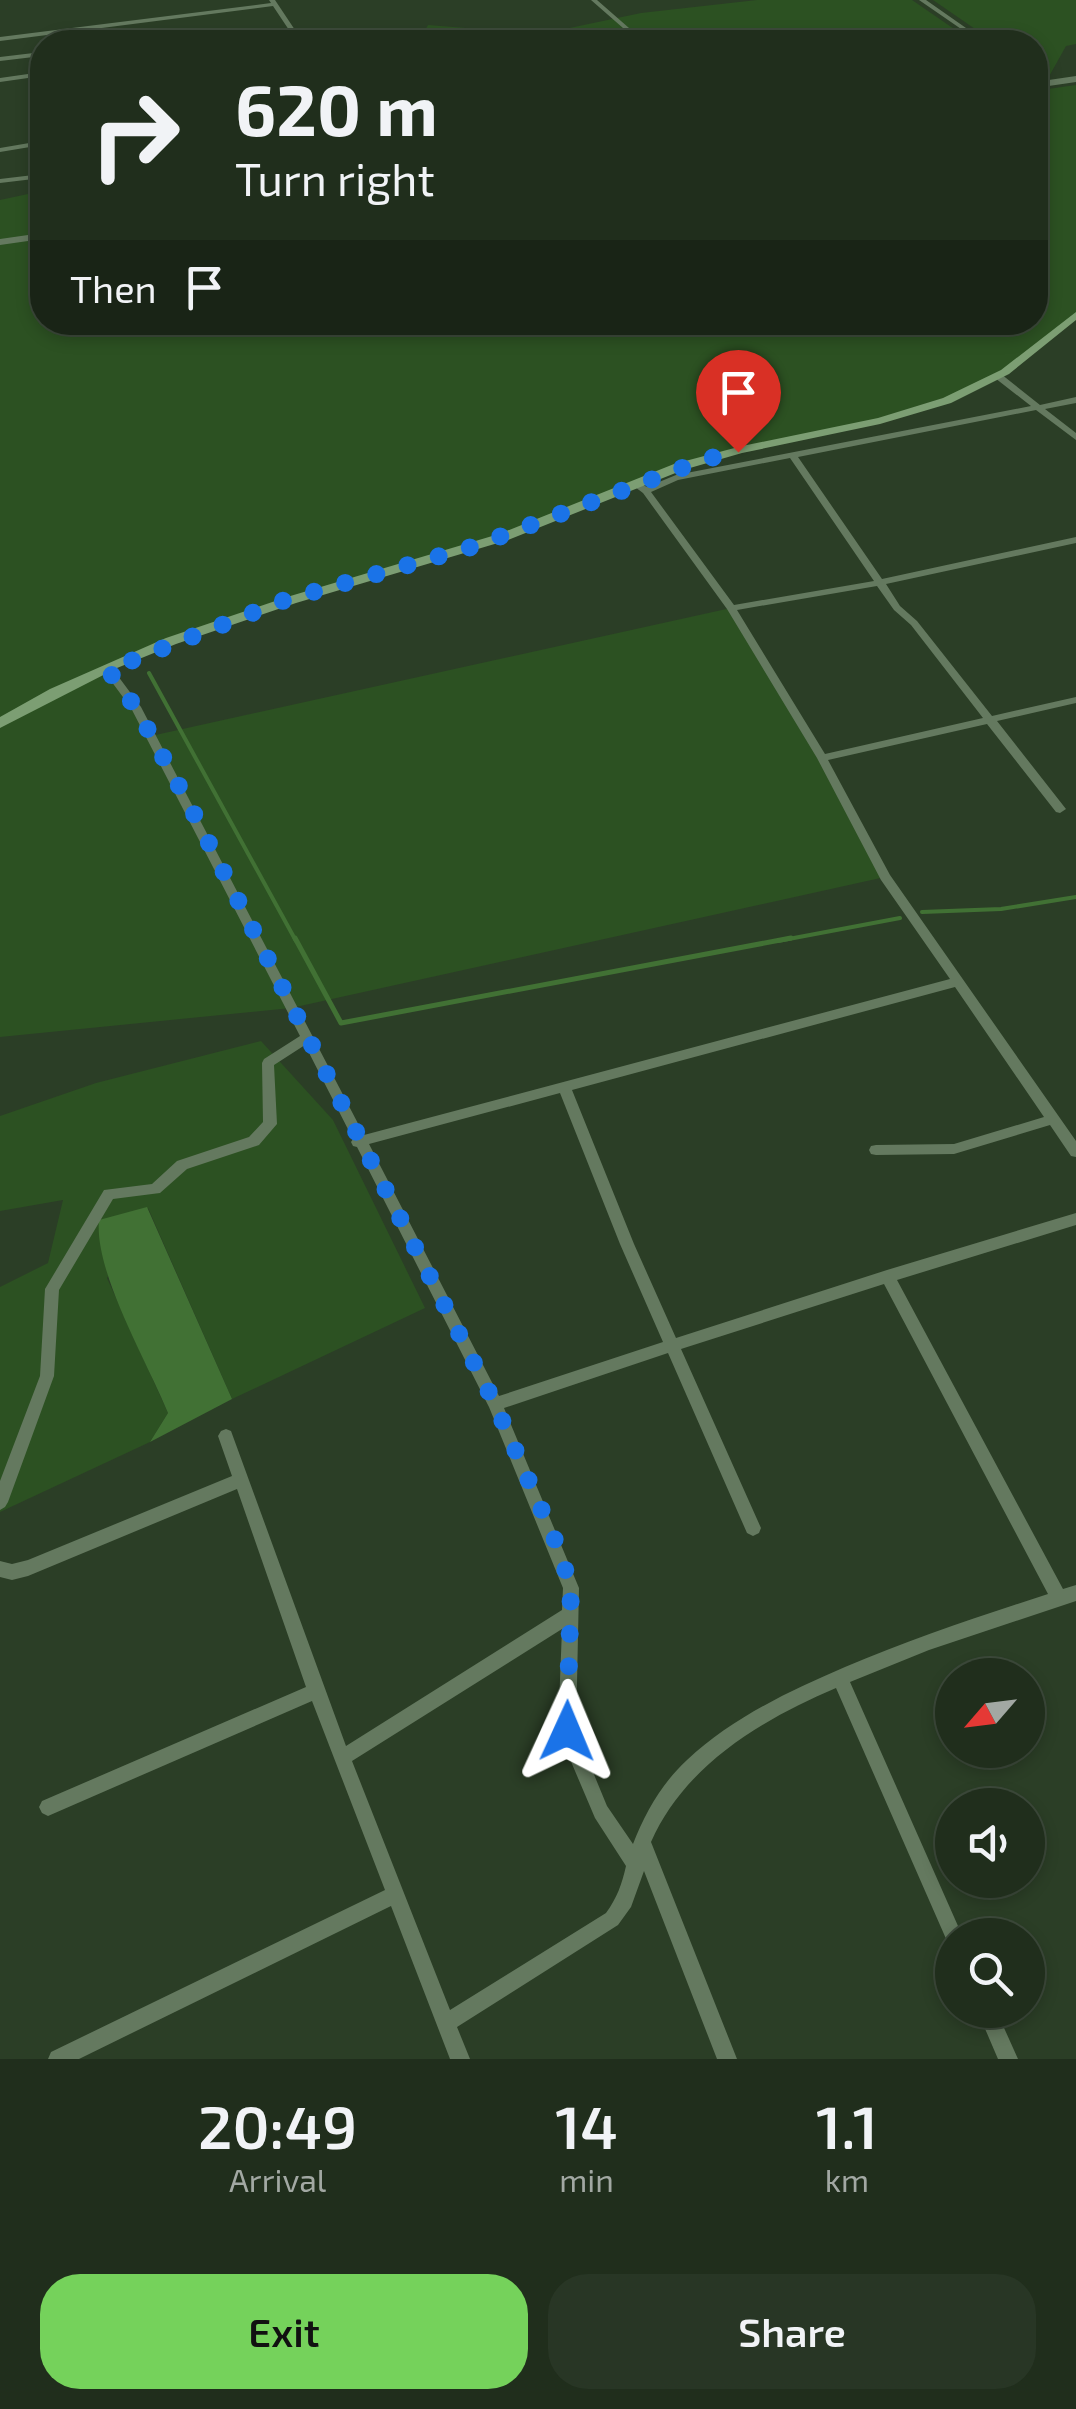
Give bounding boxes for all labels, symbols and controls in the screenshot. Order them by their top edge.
text: 620 m [235,66,438,150]
icon: right [70,70,200,200]
text: Turn right [235,151,435,205]
icon: arrive [177,260,232,315]
text: Then [70,265,157,311]
pin [696,350,781,453]
icon: arrive [711,365,766,420]
north arrow [935,1658,1045,1768]
map controls [935,1658,1045,2028]
position arrow [515,1679,619,1783]
button: sound [935,1788,1045,1898]
button: search [935,1918,1045,2028]
text: 20:49 [198,2089,357,2161]
text: 14 [555,2089,618,2161]
text: 1.1 [816,2089,878,2161]
text: Arrival [229,2160,326,2198]
text: min [559,2160,614,2198]
text: km [825,2160,869,2198]
button: Exit [40,2274,528,2389]
button: Share [548,2274,1036,2389]

